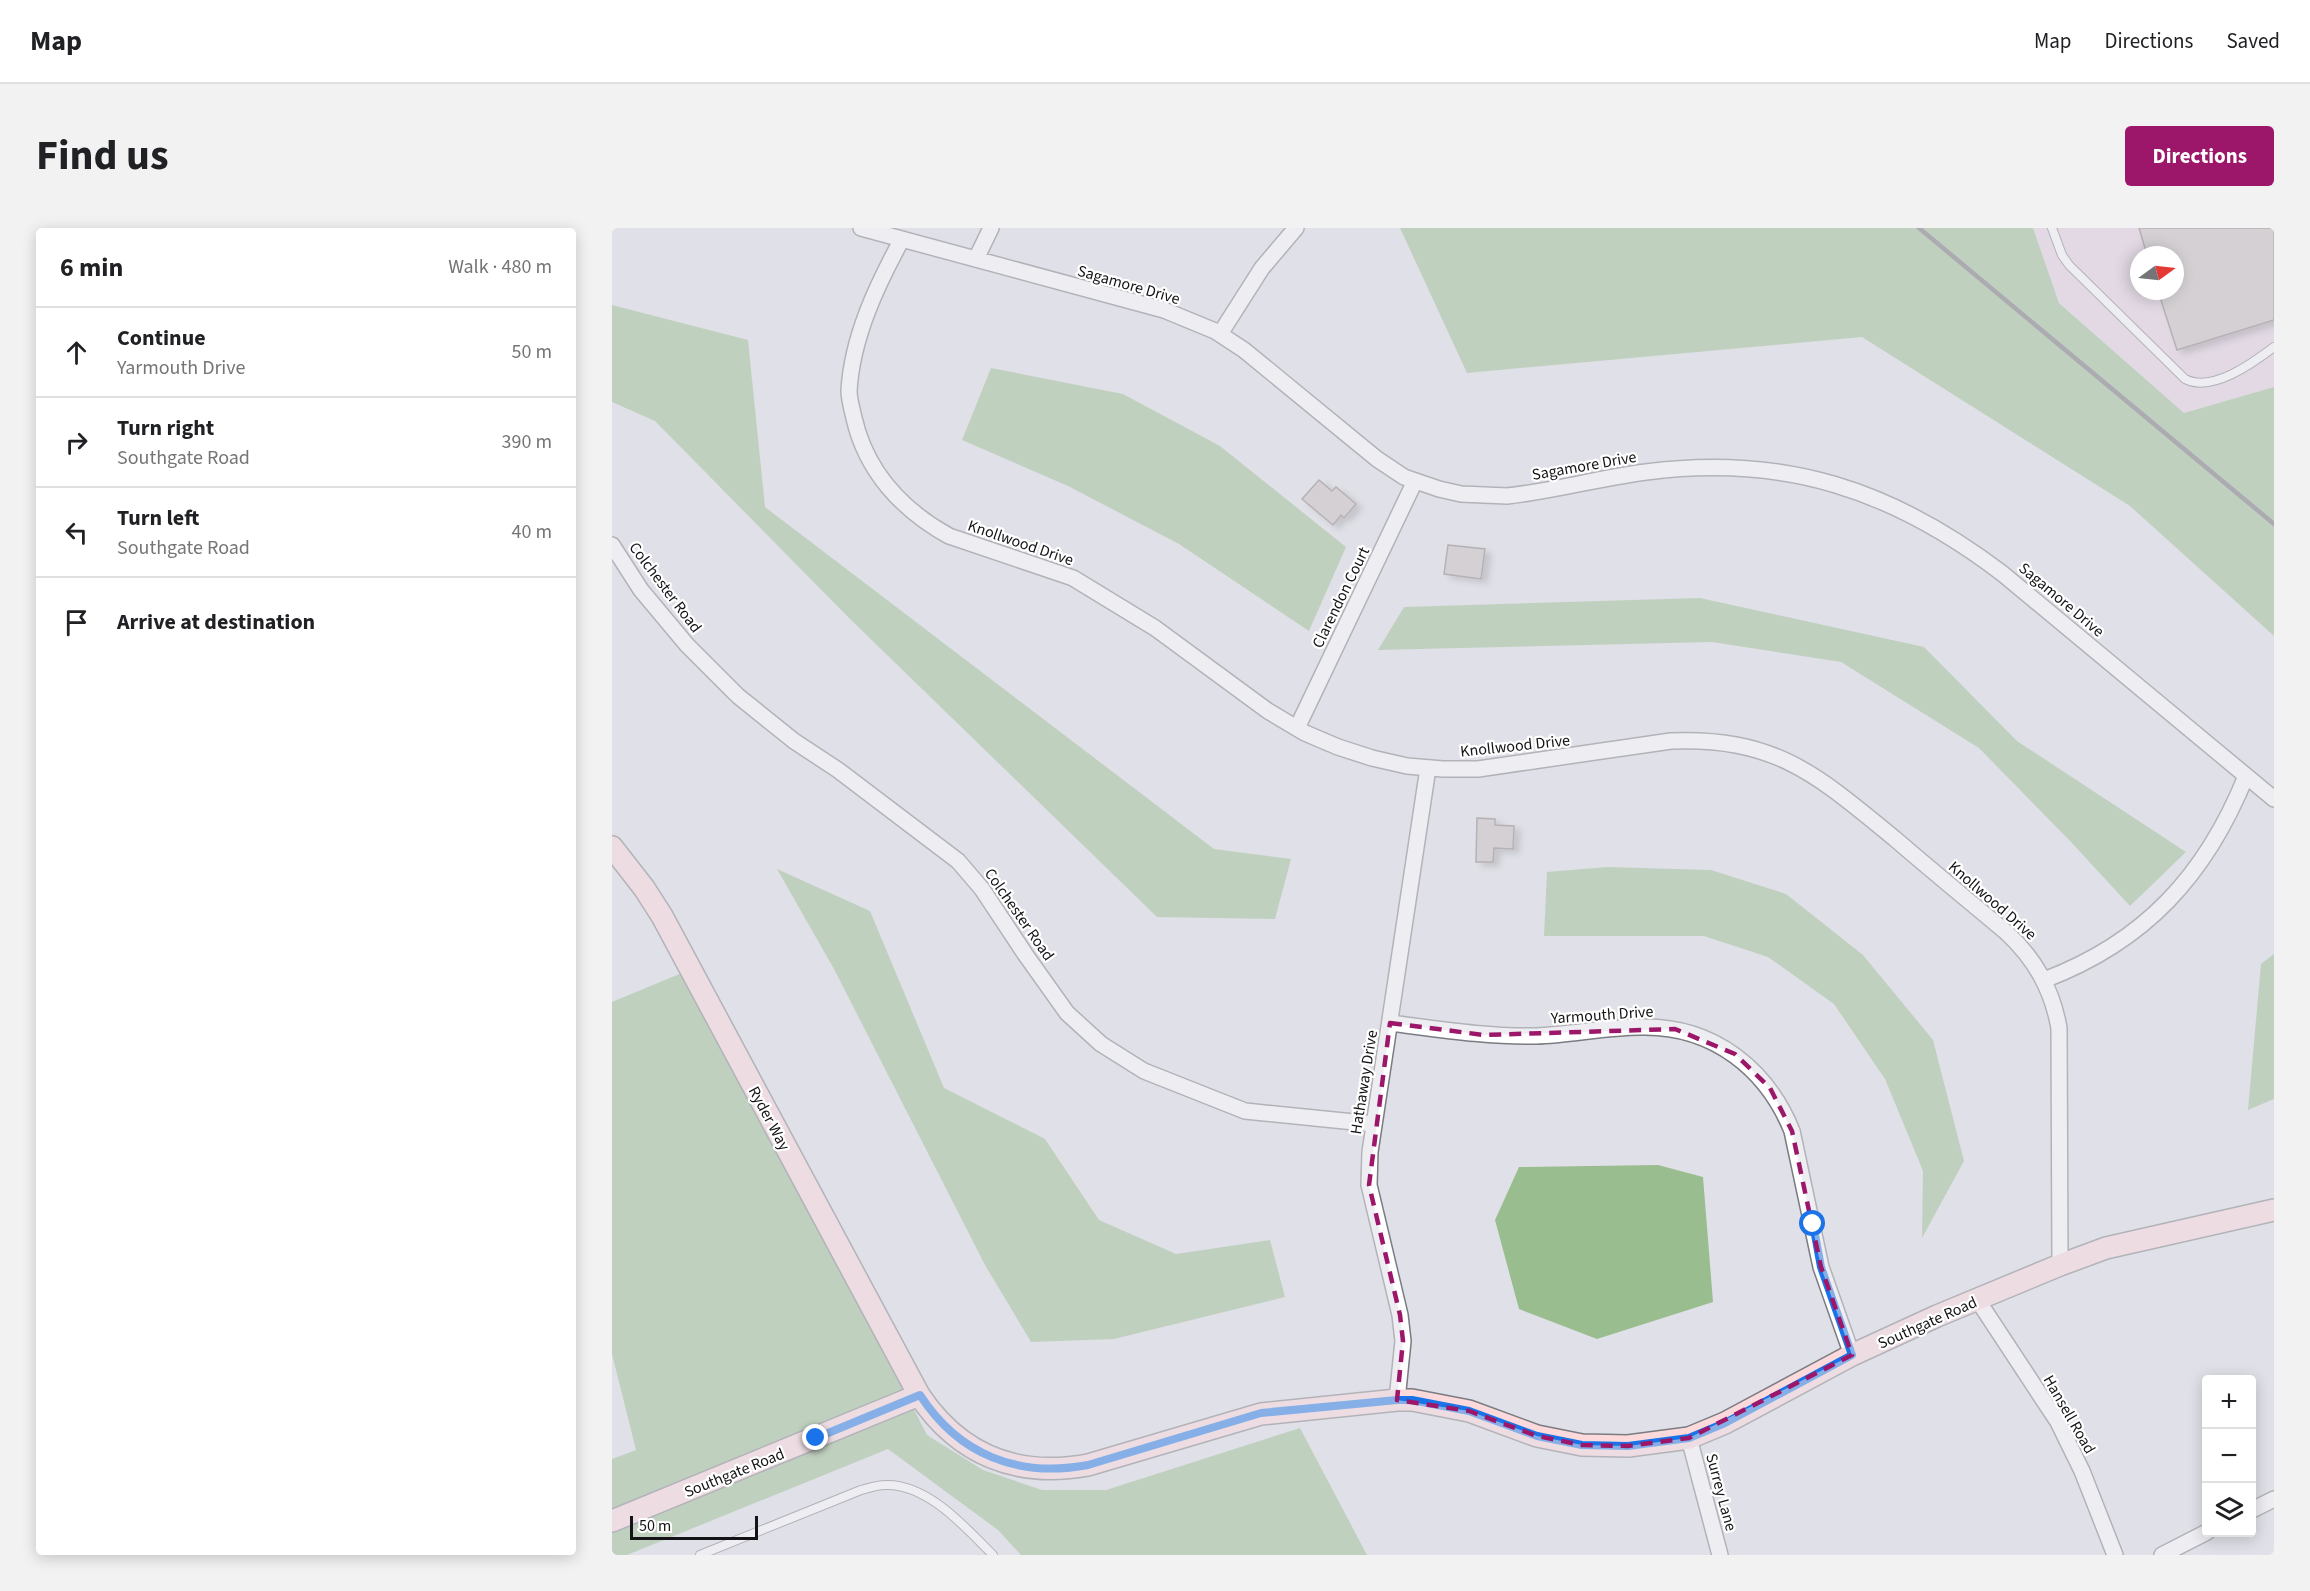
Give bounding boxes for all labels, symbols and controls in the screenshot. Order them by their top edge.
text: Map [30,21,82,61]
text: Map [2034,26,2072,56]
text: Directions [2105,26,2193,56]
text: Saved [2226,26,2280,56]
text: Find us [36,126,169,186]
button: Directions [2125,126,2274,186]
north arrow [2130,246,2184,300]
text: 6 min [60,249,123,286]
text: Walk · 480 m [448,253,552,281]
street label: Sagamore Drive [1075,260,1183,310]
text: Continue [117,322,206,354]
icon: ahead [60,336,93,369]
text: 50 m [512,338,552,366]
text: Yarmouth Drive [117,354,245,382]
text: Turn right [117,412,214,444]
icon: right [60,426,93,459]
text: 390 m [502,428,552,456]
text: Southgate Road [117,444,250,472]
street label: Sagamore Drive [1530,446,1638,486]
text: Turn left [117,502,199,534]
street label: Knollwood Drive [965,515,1077,571]
icon: left [60,516,93,549]
text: 40 m [512,518,552,546]
text: Southgate Road [117,534,250,562]
street label: Colchester Road [624,538,707,638]
street label: Clarendon Court [1307,543,1375,652]
street label: Sagamore Drive [2014,557,2109,642]
icon: arrive [60,606,93,639]
text: Arrive at destination [117,606,315,638]
street label: Knollwood Drive [1459,729,1571,763]
street label: Knollwood Drive [1943,856,2041,945]
street label: Colchester Road [979,864,1059,965]
street label: Yarmouth Drive [1549,1000,1654,1030]
street label: Hathaway Drive [1345,1028,1383,1136]
street label: Ryder Way [743,1082,795,1155]
route start [1799,1210,1825,1236]
street label: Southgate Road [1874,1291,1980,1355]
street label: Hansell Road [2038,1371,2101,1458]
map controls [2202,1375,2256,1537]
button: + [2202,1375,2256,1429]
route end [802,1424,828,1450]
button: − [2202,1429,2256,1483]
street label: Southgate Road [681,1443,788,1503]
street label: Surrey Lane [1700,1451,1742,1534]
button: layers [2202,1483,2256,1537]
scale bar [630,1513,758,1540]
text: 50 m [639,1515,671,1537]

